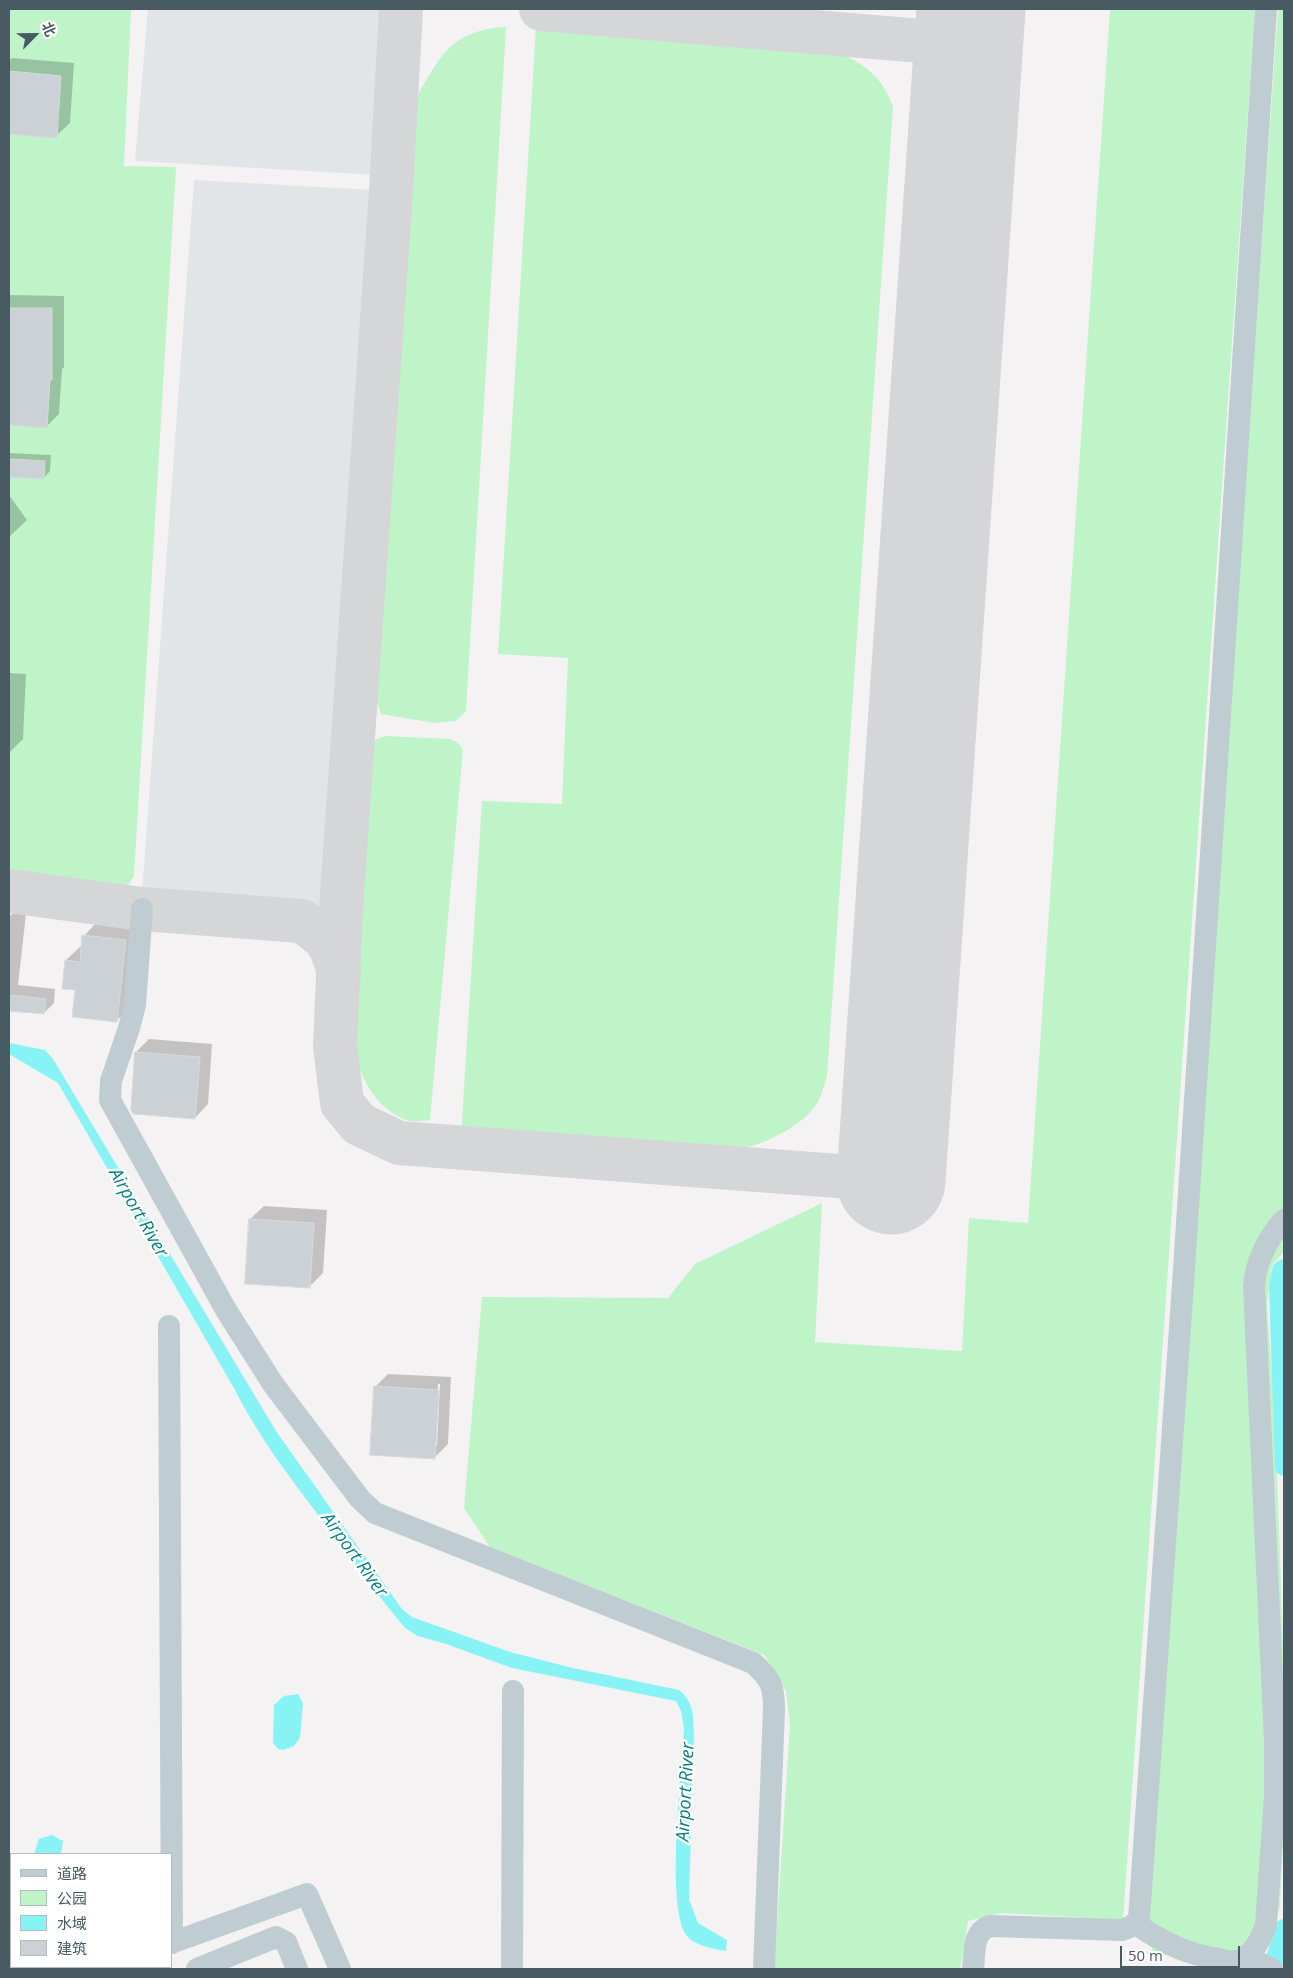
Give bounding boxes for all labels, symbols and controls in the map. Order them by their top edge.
north arrow [10,10,60,60]
text: 北 [38,19,61,39]
water label: Airport River [104,1165,172,1261]
water label: Airport River [316,1509,392,1601]
water label: Airport River [673,1742,699,1842]
legend [10,1853,172,1968]
text: 道路 [57,1863,87,1883]
text: 公园 [57,1888,87,1908]
text: 水域 [57,1913,87,1933]
scale bar [1123,1936,1243,1968]
text: 建筑 [57,1938,87,1958]
text: 50 m [1128,1945,1163,1965]

